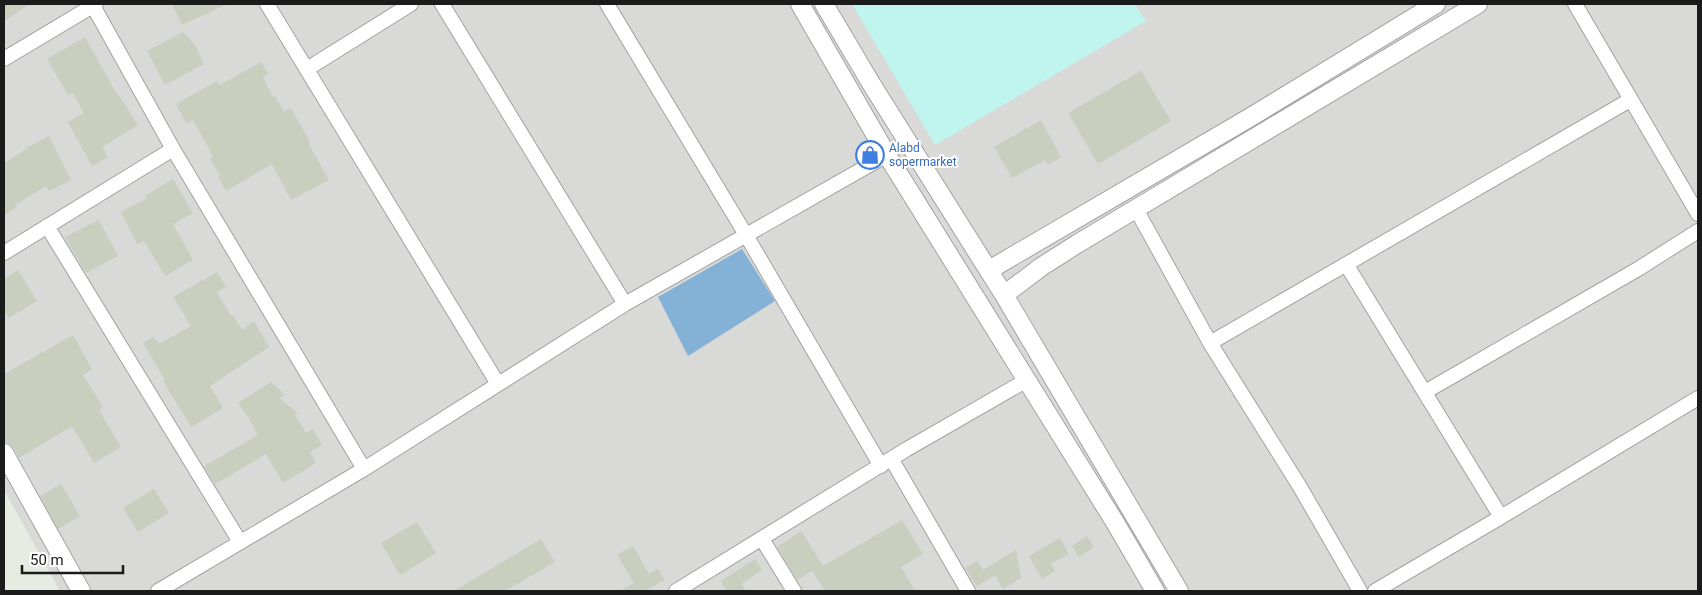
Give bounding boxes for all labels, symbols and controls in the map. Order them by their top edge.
shop icon: Alabd sopermarket [855,140,885,170]
place label: Alabd sopermarket [889,141,957,169]
scale bar [22,542,124,574]
text: 50 m [30,551,64,569]

